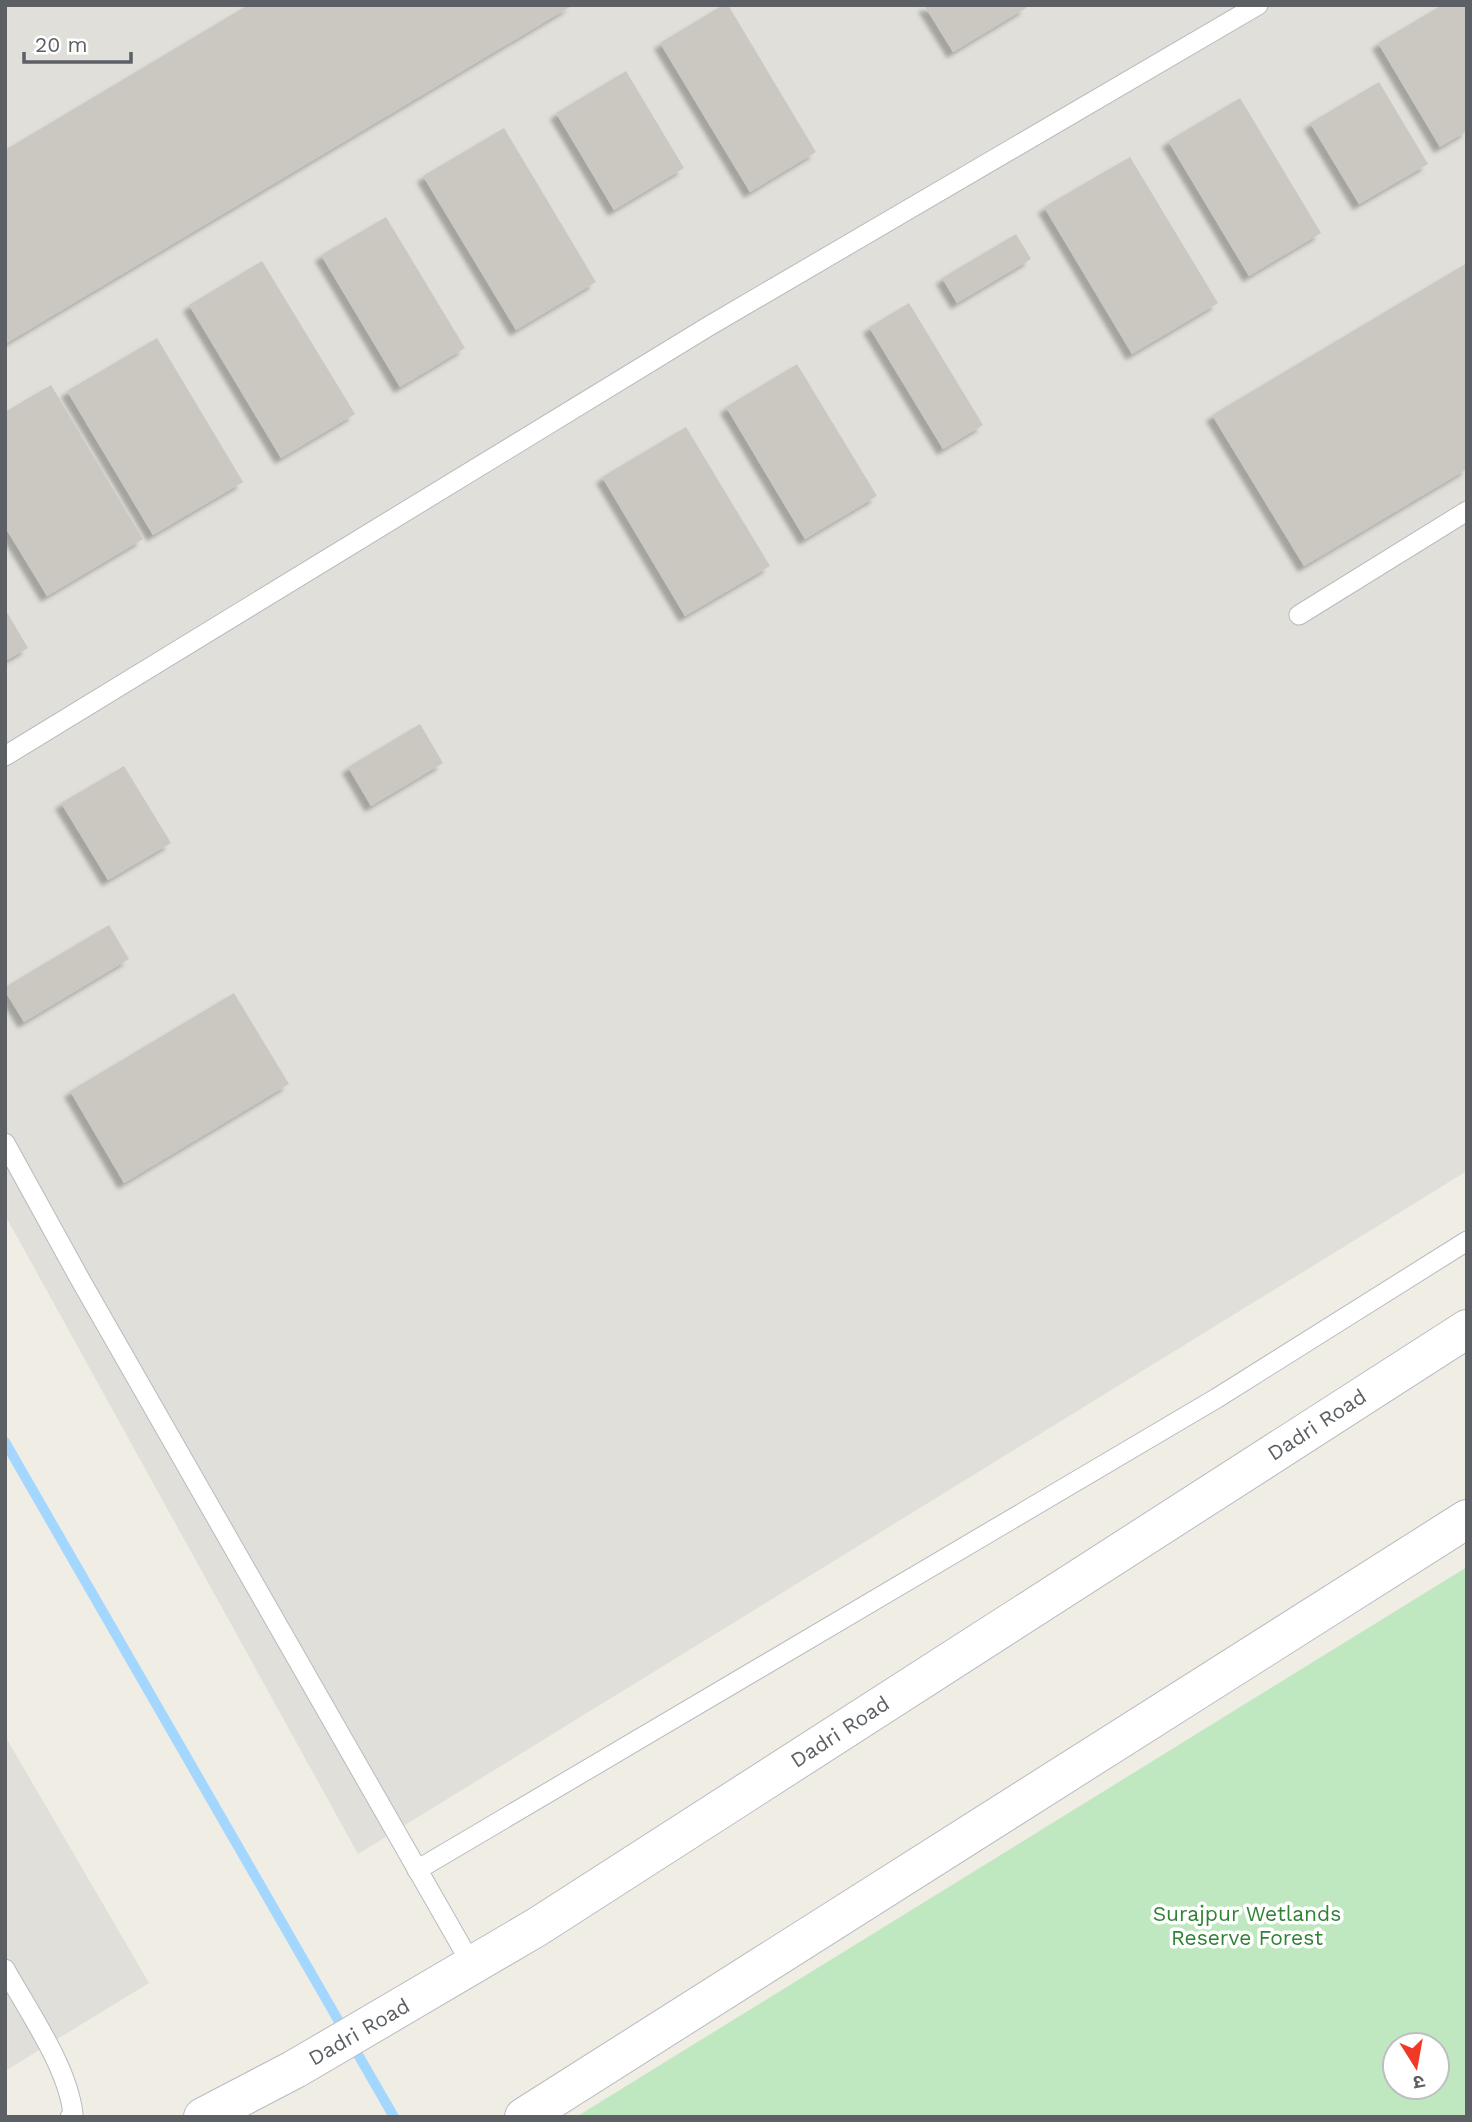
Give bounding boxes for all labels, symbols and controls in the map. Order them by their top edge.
scale bar [24,21,131,65]
text: 20 m [35,32,87,57]
street label: Dadri Road [1263,1383,1371,1466]
street label: Dadri Road [786,1690,894,1773]
park label: Surajpur Wetlands Reserve Forest [1153,1901,1341,1950]
street label: Dadri Road [304,1993,414,2071]
north arrow [1381,2031,1451,2101]
text: उ [1411,2070,1427,2095]

